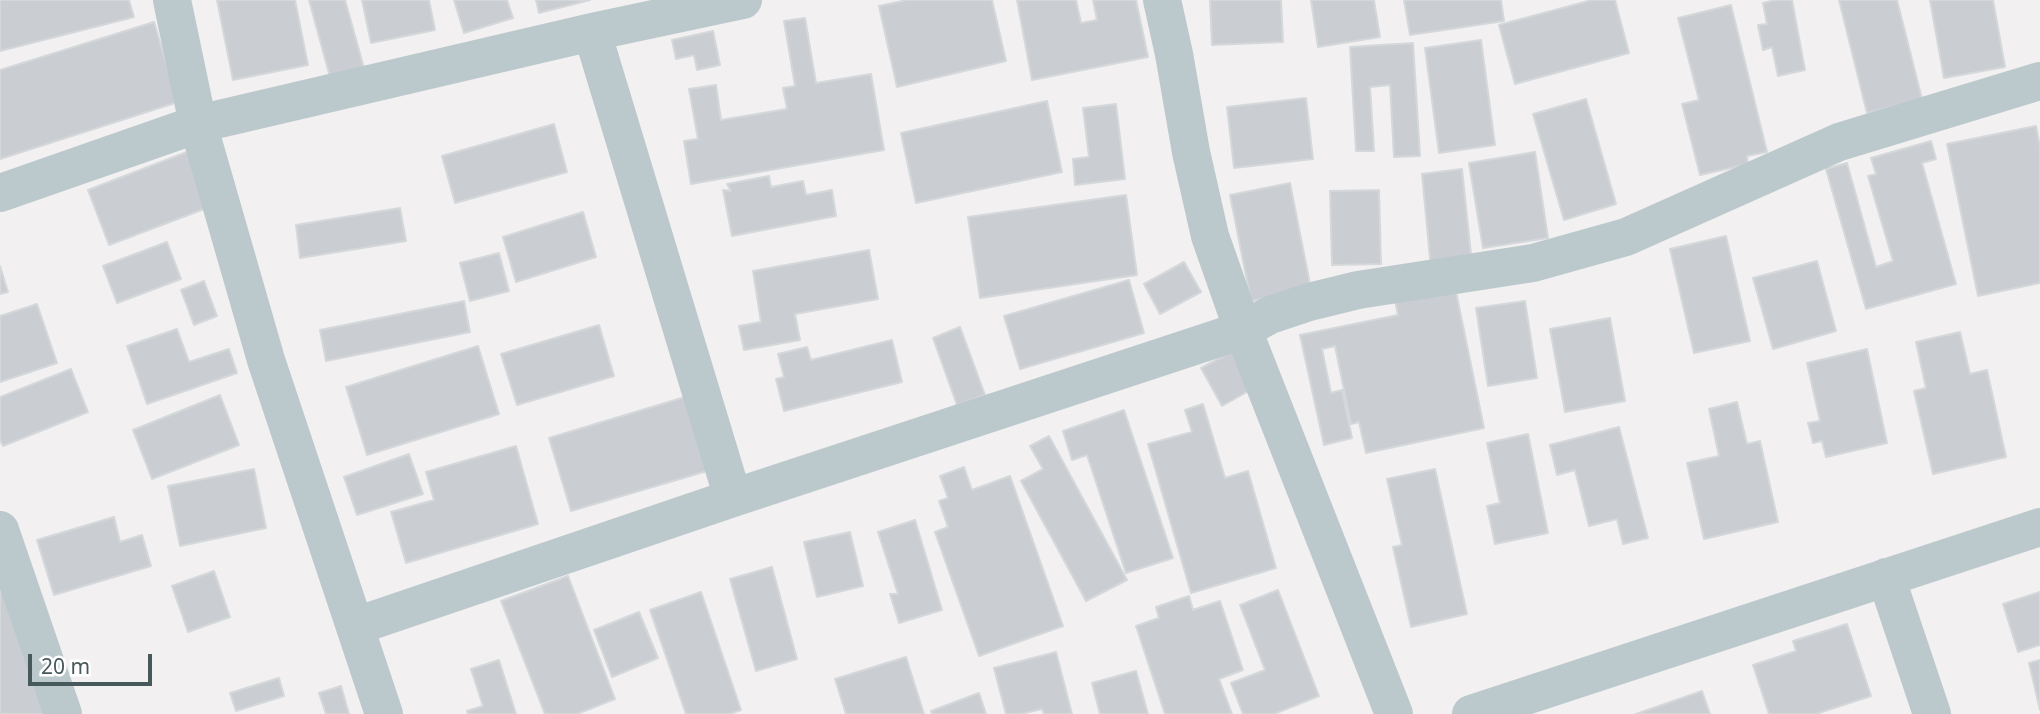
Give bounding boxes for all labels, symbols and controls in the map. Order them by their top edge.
scale bar [32,640,156,684]
text: 20 m [41,652,90,680]

